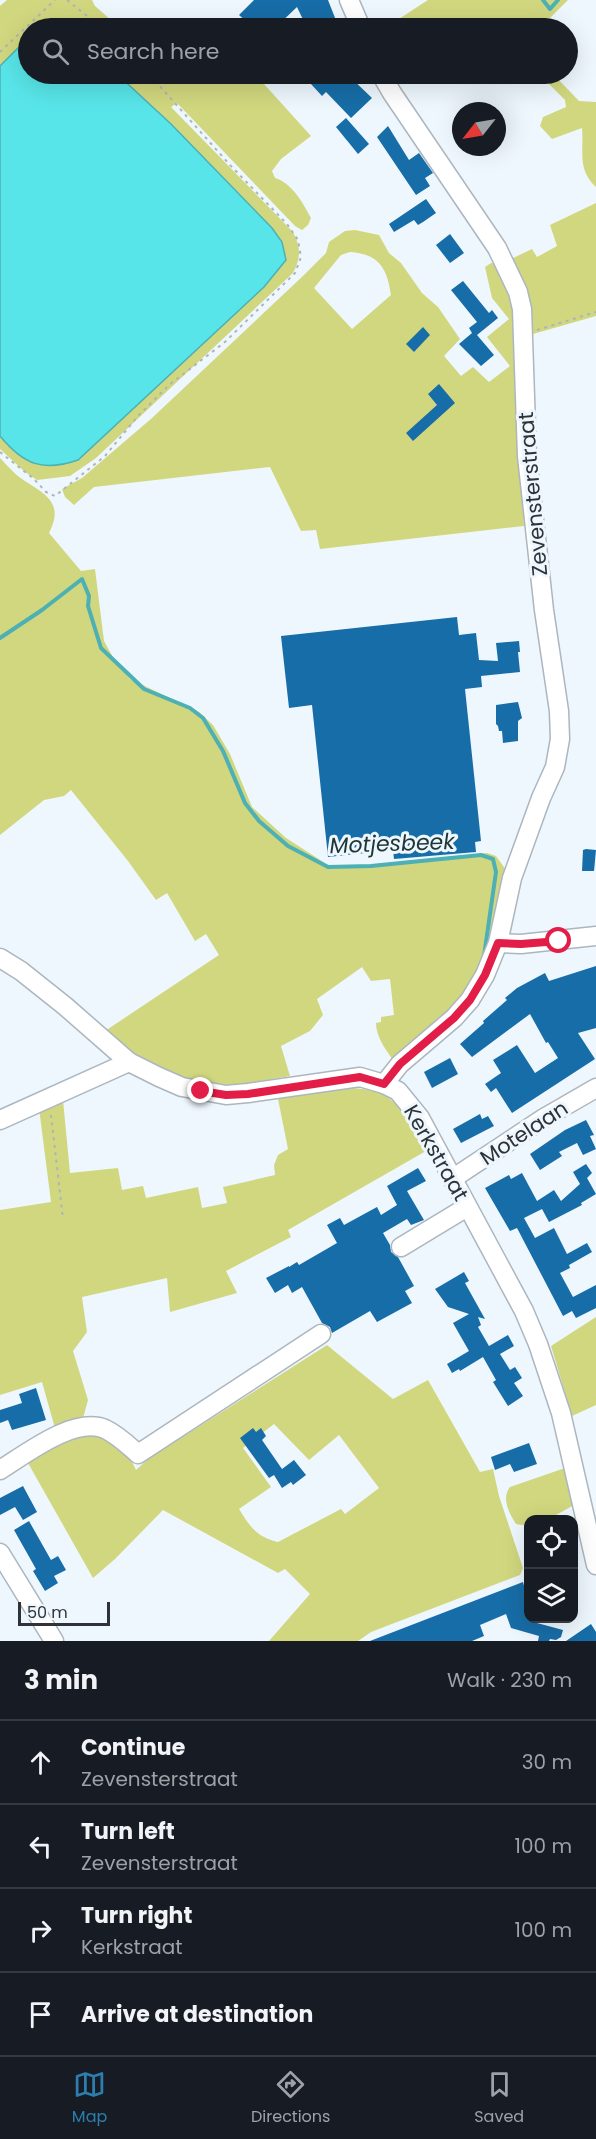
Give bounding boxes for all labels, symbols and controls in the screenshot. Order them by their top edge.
search box [18,18,578,84]
icon: search [39,35,72,68]
text: Search here [87,36,220,67]
north arrow [452,102,506,156]
street label: Zevensterstraat [511,411,554,577]
water label: Motjesbeek [329,826,457,861]
route start [545,927,571,953]
route end [187,1077,213,1103]
street label: Motelaan [474,1093,573,1172]
street label: Kerkstraat [397,1099,476,1206]
map controls [524,1515,578,1623]
button: locate [524,1515,578,1569]
button: layers [524,1569,578,1623]
scale bar [18,1599,110,1626]
text: 50 m [27,1601,68,1624]
text: 3 min [24,1662,98,1698]
text: Walk · 230 m [447,1666,572,1694]
text: Continue [81,1732,185,1763]
icon: ahead [24,1746,57,1779]
text: 30 m [522,1748,572,1776]
text: Zevensterstraat [81,1765,238,1793]
text: Turn left [81,1816,175,1847]
icon: left [24,1830,57,1863]
text: 100 m [515,1832,572,1860]
text: Zevensterstraat [81,1849,238,1877]
text: Turn right [81,1900,192,1931]
icon: right [24,1914,57,1947]
text: 100 m [515,1916,572,1944]
text: Kerkstraat [81,1933,183,1961]
icon: arrive [24,1998,57,2031]
text: Arrive at destination [81,1999,313,2030]
tab: Map [72,2068,107,2129]
tab: Directions [251,2068,330,2129]
tab: Saved [474,2068,524,2129]

